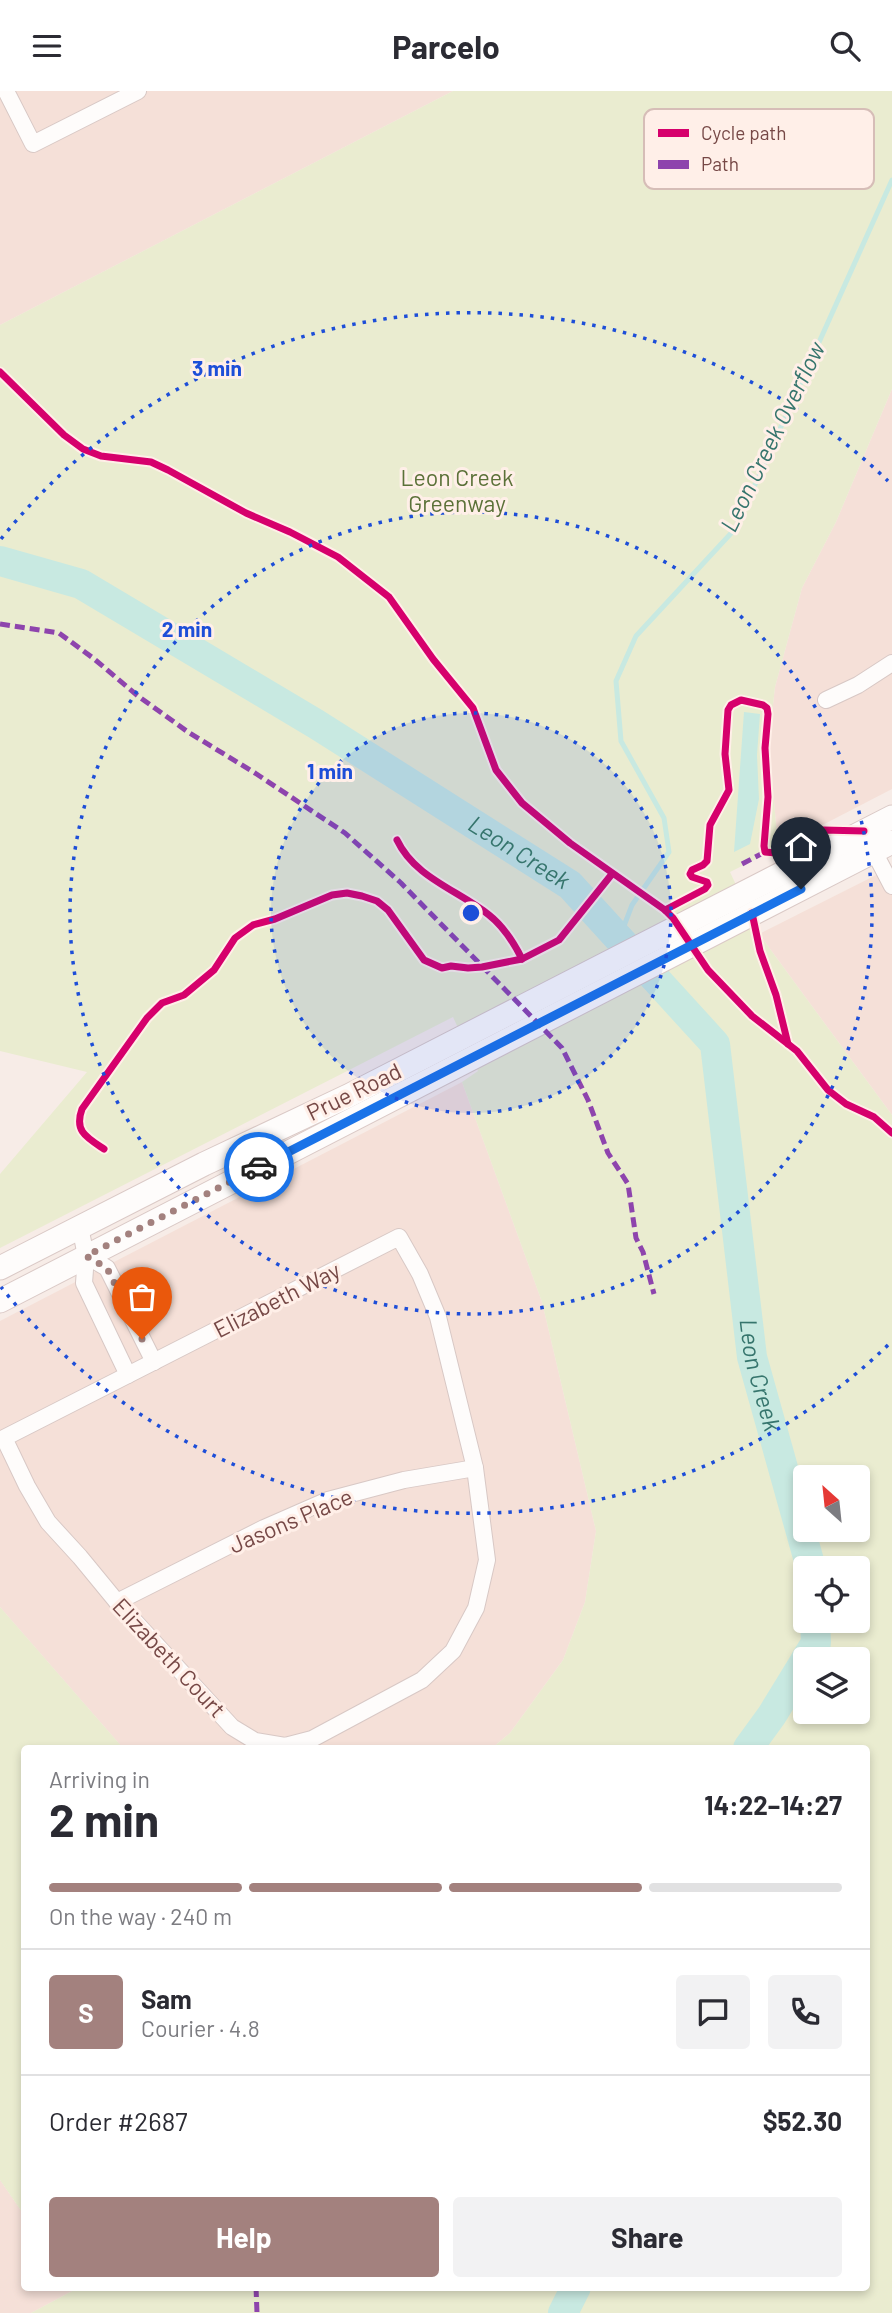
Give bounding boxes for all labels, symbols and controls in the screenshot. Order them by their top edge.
icon: menu [28,27,66,65]
text: Parcelo [392,27,500,65]
icon: search [826,27,864,65]
legend [644,109,874,189]
text: Cycle path [701,121,786,144]
text: Path [701,152,739,175]
water label: Leon Creek Overflow [713,336,831,536]
text: 3 min [192,355,242,380]
park label: Leon Creek Greenway [400,463,514,517]
text: 2 min [162,616,212,641]
text: 1 min [307,758,353,783]
water label: Leon Creek [464,808,576,894]
pin [771,817,831,889]
icon: home [782,828,820,866]
centre of rings [459,901,483,925]
street label: Prue Road [302,1056,406,1126]
courier [224,1132,294,1202]
icon: car [240,1148,278,1186]
street label: Elizabeth Way [209,1255,345,1343]
pin [112,1267,172,1339]
icon: bag [123,1278,161,1316]
water label: Leon Creek [735,1317,788,1434]
north arrow [793,1465,870,1542]
map controls [793,1465,870,1724]
street label: Jasons Place [225,1482,357,1559]
button: locate [793,1556,870,1633]
street label: Elizabeth Court [107,1592,232,1723]
button: layers [793,1647,870,1724]
text: Arriving in [49,1765,150,1793]
text: 14:22–14:27 [704,1789,842,1820]
text: 2 min [49,1791,159,1846]
text: On the way · 240 m [49,1902,232,1930]
button: chat [676,1975,750,2049]
button: phone [768,1975,842,2049]
text: Sam [141,1983,192,2014]
text: S [78,1997,94,2028]
text: Courier · 4.8 [141,2014,260,2042]
text: Order #2687 [49,2105,188,2136]
text: $52.30 [763,2105,842,2136]
button: Help [49,2197,439,2277]
button: Share [453,2197,842,2277]

